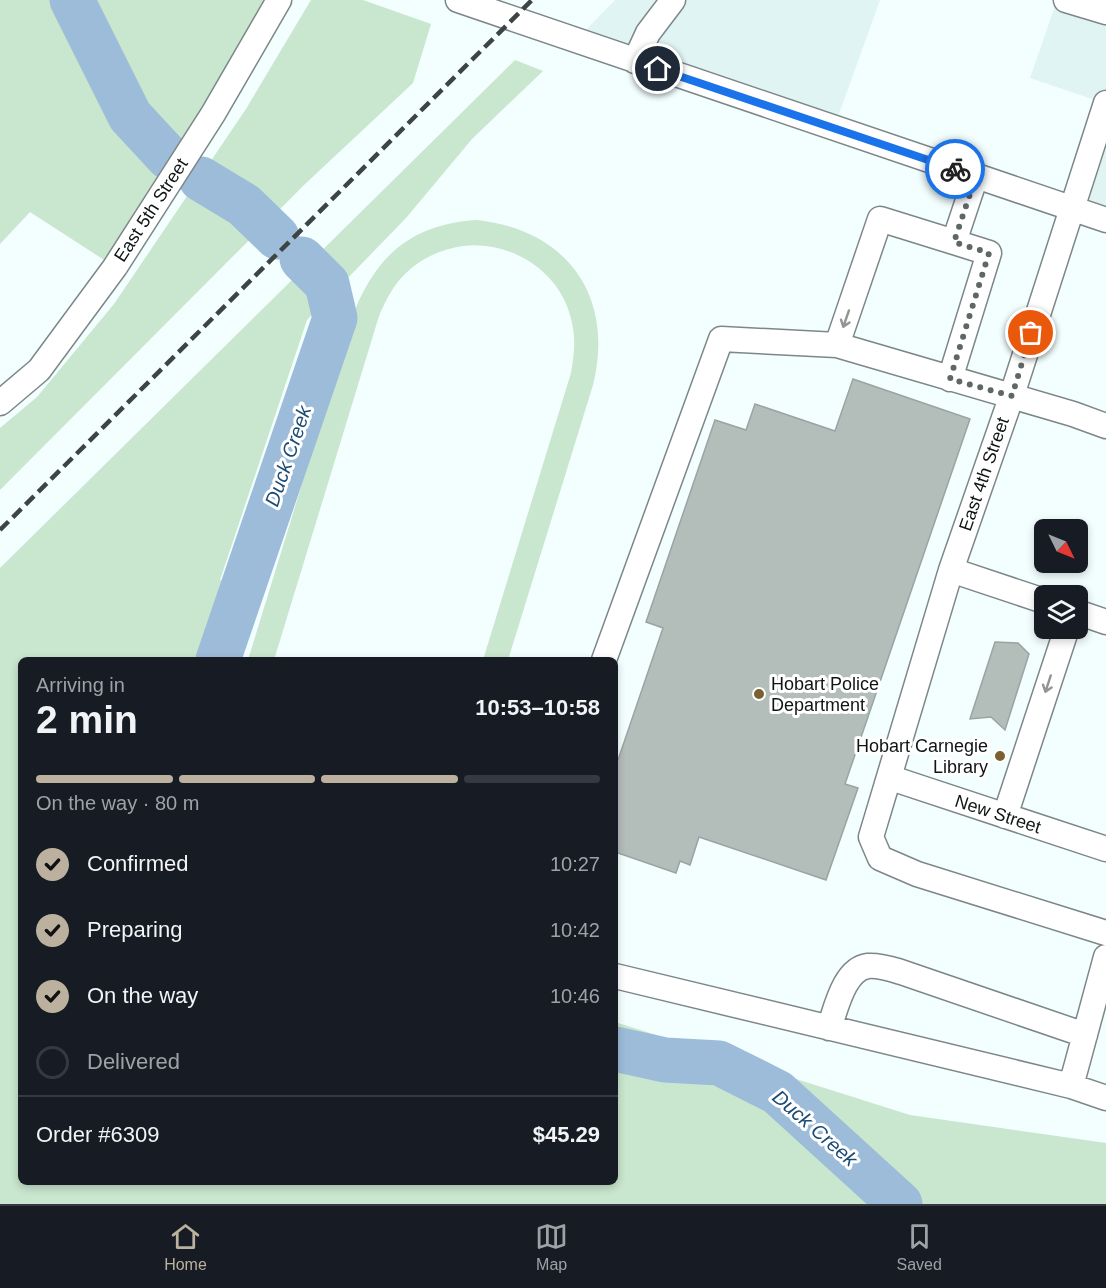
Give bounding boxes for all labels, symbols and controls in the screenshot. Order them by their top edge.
pin [632,43,683,94]
icon: home [641,52,674,85]
courier [925,139,985,199]
icon: bike [939,153,972,186]
street label: East 5th Street [110,155,192,265]
pin [1005,307,1056,358]
one-way arrow [840,309,851,328]
icon: bag [1014,316,1047,349]
water label: Duck Creek [261,402,316,509]
street label: East 4th Street [955,414,1013,534]
north arrow [1034,519,1088,573]
map controls [1034,519,1088,639]
button: layers [1034,585,1088,639]
text: Arriving in [36,674,125,696]
place label: Hobart Police Department [771,674,879,715]
one-way arrow [1042,674,1053,693]
marker: Hobart Police Department [752,687,766,701]
text: 10:53–10:58 [475,695,600,720]
text: 2 min [36,698,138,741]
place label: Hobart Carnegie Library [856,736,988,777]
marker: Hobart Carnegie Library [993,749,1007,763]
street label: New Street [953,791,1043,837]
text: On the way · 80 m [36,792,199,814]
icon: check [36,848,69,881]
text: Confirmed [87,851,188,876]
text: 10:27 [550,853,600,875]
icon: check [36,914,69,947]
text: Preparing [87,917,182,942]
text: 10:42 [550,919,600,941]
icon: check [36,980,69,1013]
text: On the way [87,983,198,1008]
text: 10:46 [550,985,600,1007]
text: Delivered [87,1049,180,1074]
water label: Duck Creek [768,1085,862,1171]
text: Order #6309 [36,1122,160,1147]
text: $45.29 [533,1122,600,1147]
tab: Home [164,1220,207,1274]
tab: Map [535,1220,568,1274]
tab: Saved [896,1220,942,1274]

